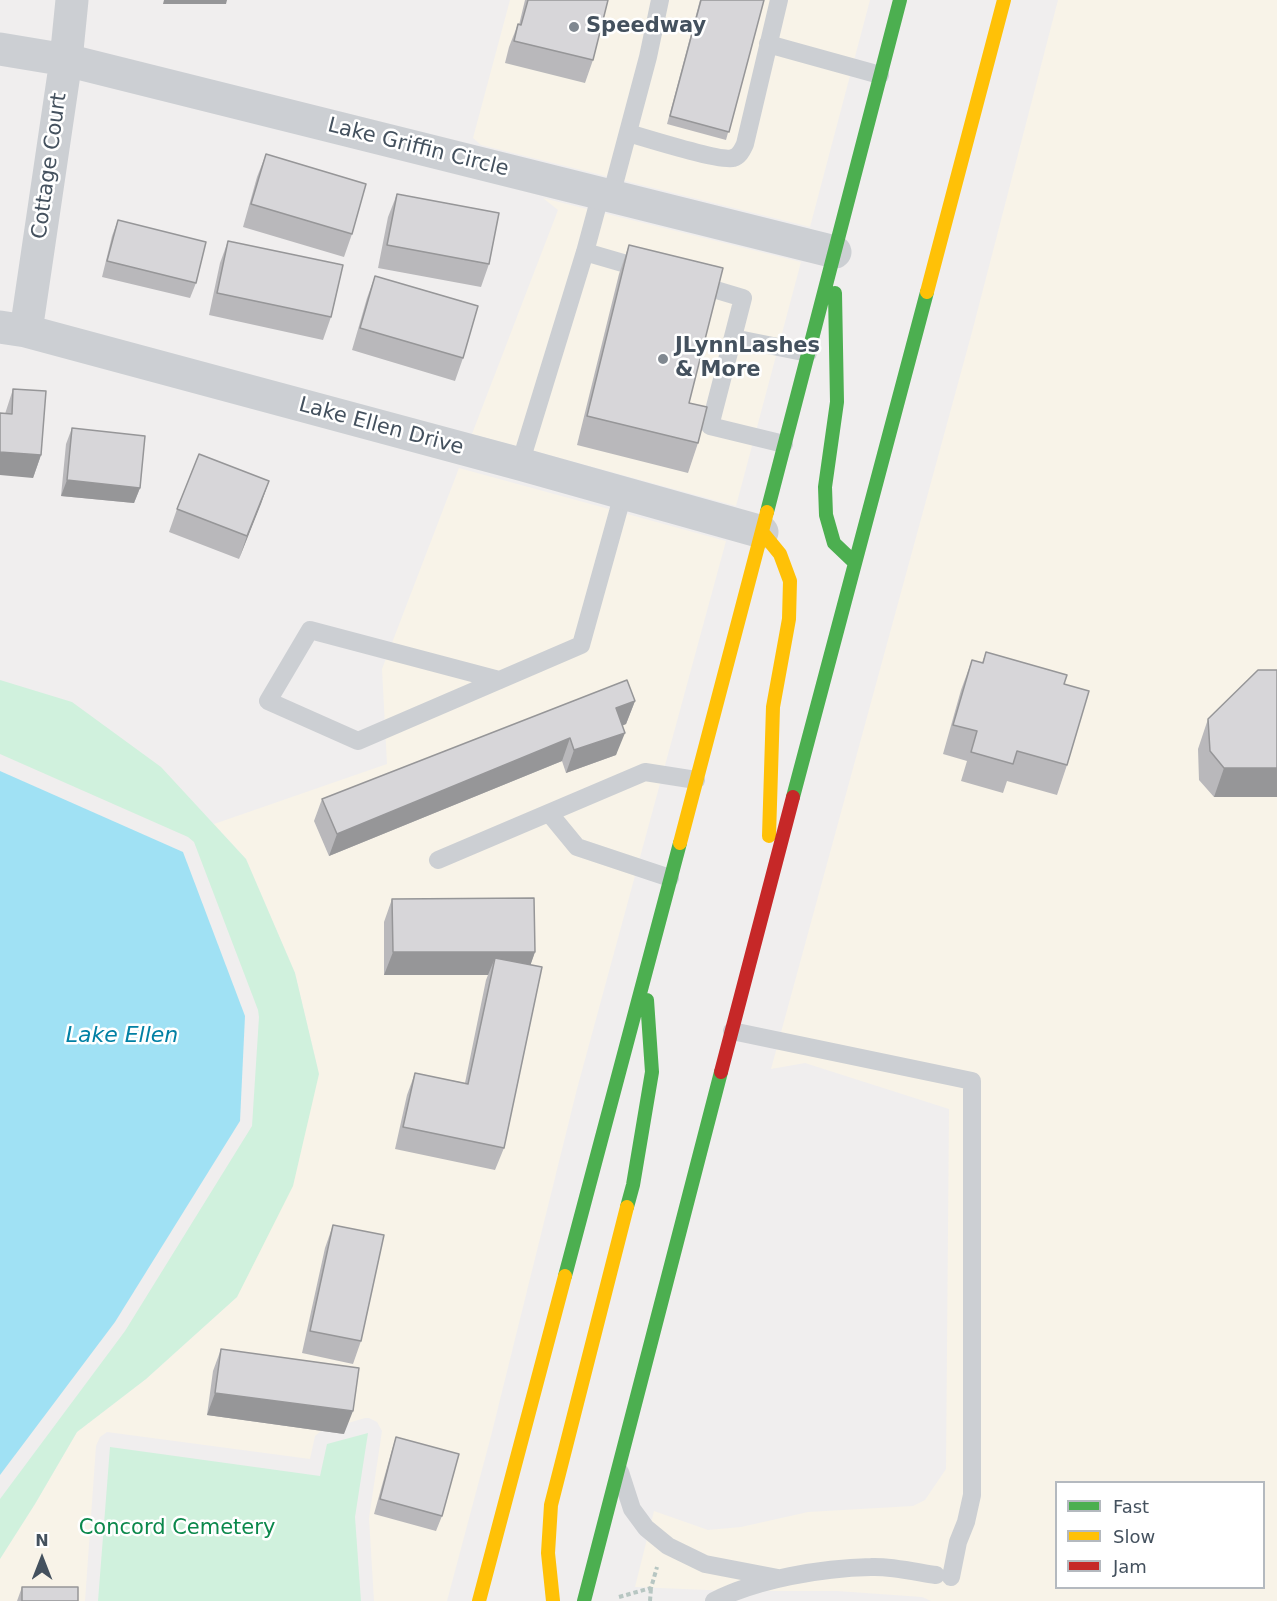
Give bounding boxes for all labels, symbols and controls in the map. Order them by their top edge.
place label: Speedway [586,14,706,40]
marker: Speedway [567,20,581,34]
street label: Cottage Court [27,91,73,241]
street label: Lake Griffin Circle [325,113,511,183]
place label: JLynnLashes & More [675,334,820,384]
marker: JLynnLashes & More [656,352,670,366]
street label: Lake Ellen Drive [296,393,466,461]
water label: Lake Ellen [66,1023,178,1049]
legend [1055,1481,1265,1589]
text: Fast [1113,1496,1149,1517]
park label: Concord Cemetery [79,1516,275,1542]
text: Slow [1113,1526,1155,1547]
north arrow [12,1529,72,1589]
text: N [35,1531,49,1550]
text: Jam [1113,1556,1147,1577]

